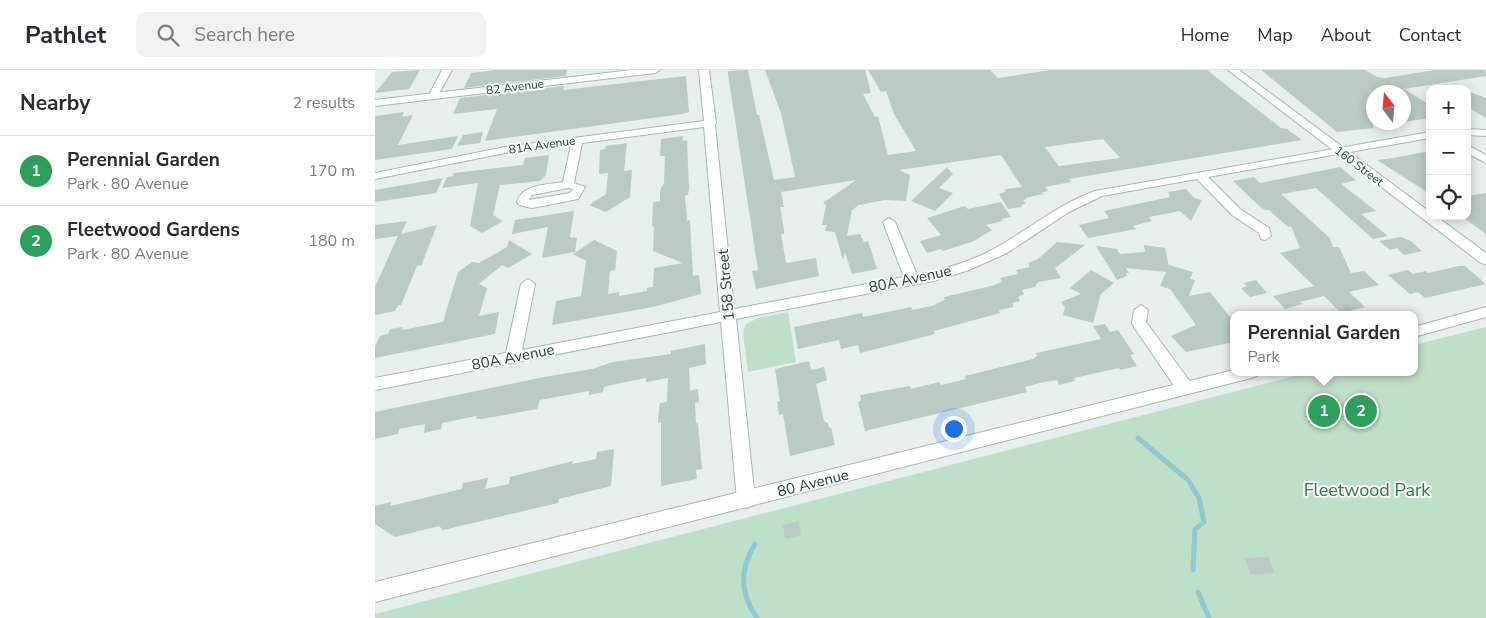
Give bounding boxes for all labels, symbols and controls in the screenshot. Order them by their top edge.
search box [136,12,486,57]
text: Pathlet [25,19,106,51]
icon: search [154,21,182,49]
text: Search here [194,22,295,48]
text: Home [1181,23,1229,47]
text: Map [1257,23,1293,47]
text: About [1321,23,1371,47]
text: Contact [1399,23,1461,47]
street label: 82 Avenue [485,76,545,98]
north arrow [1366,85,1411,130]
map controls [1426,85,1471,220]
button: + [1426,85,1471,130]
text: Nearby [20,89,90,117]
text: 2 results [293,92,355,114]
button: − [1426,130,1471,175]
street label: 81A Avenue [508,132,576,158]
street label: 160 Street [1331,142,1387,190]
text: Perennial Garden [67,147,220,173]
text: 1 [31,160,41,182]
text: 170 m [308,160,355,182]
text: Park · 80 Avenue [67,173,189,195]
button: locate [1426,175,1471,220]
text: Fleetwood Gardens [67,217,240,243]
text: 2 [31,230,41,252]
text: 180 m [308,230,355,252]
text: Park · 80 Avenue [67,243,189,265]
street label: 158 Street [713,248,739,322]
street label: 80A Avenue [867,260,953,297]
popup [1230,311,1418,376]
text: Perennial Garden [1248,320,1400,346]
street label: 80A Avenue [470,339,556,375]
text: Park [1248,346,1279,368]
pin: 1 [1308,392,1340,430]
pin: 2 [1345,392,1377,430]
your location [941,416,967,442]
street label: 80 Avenue [775,464,851,502]
park label: Fleetwood Park [1304,478,1431,502]

